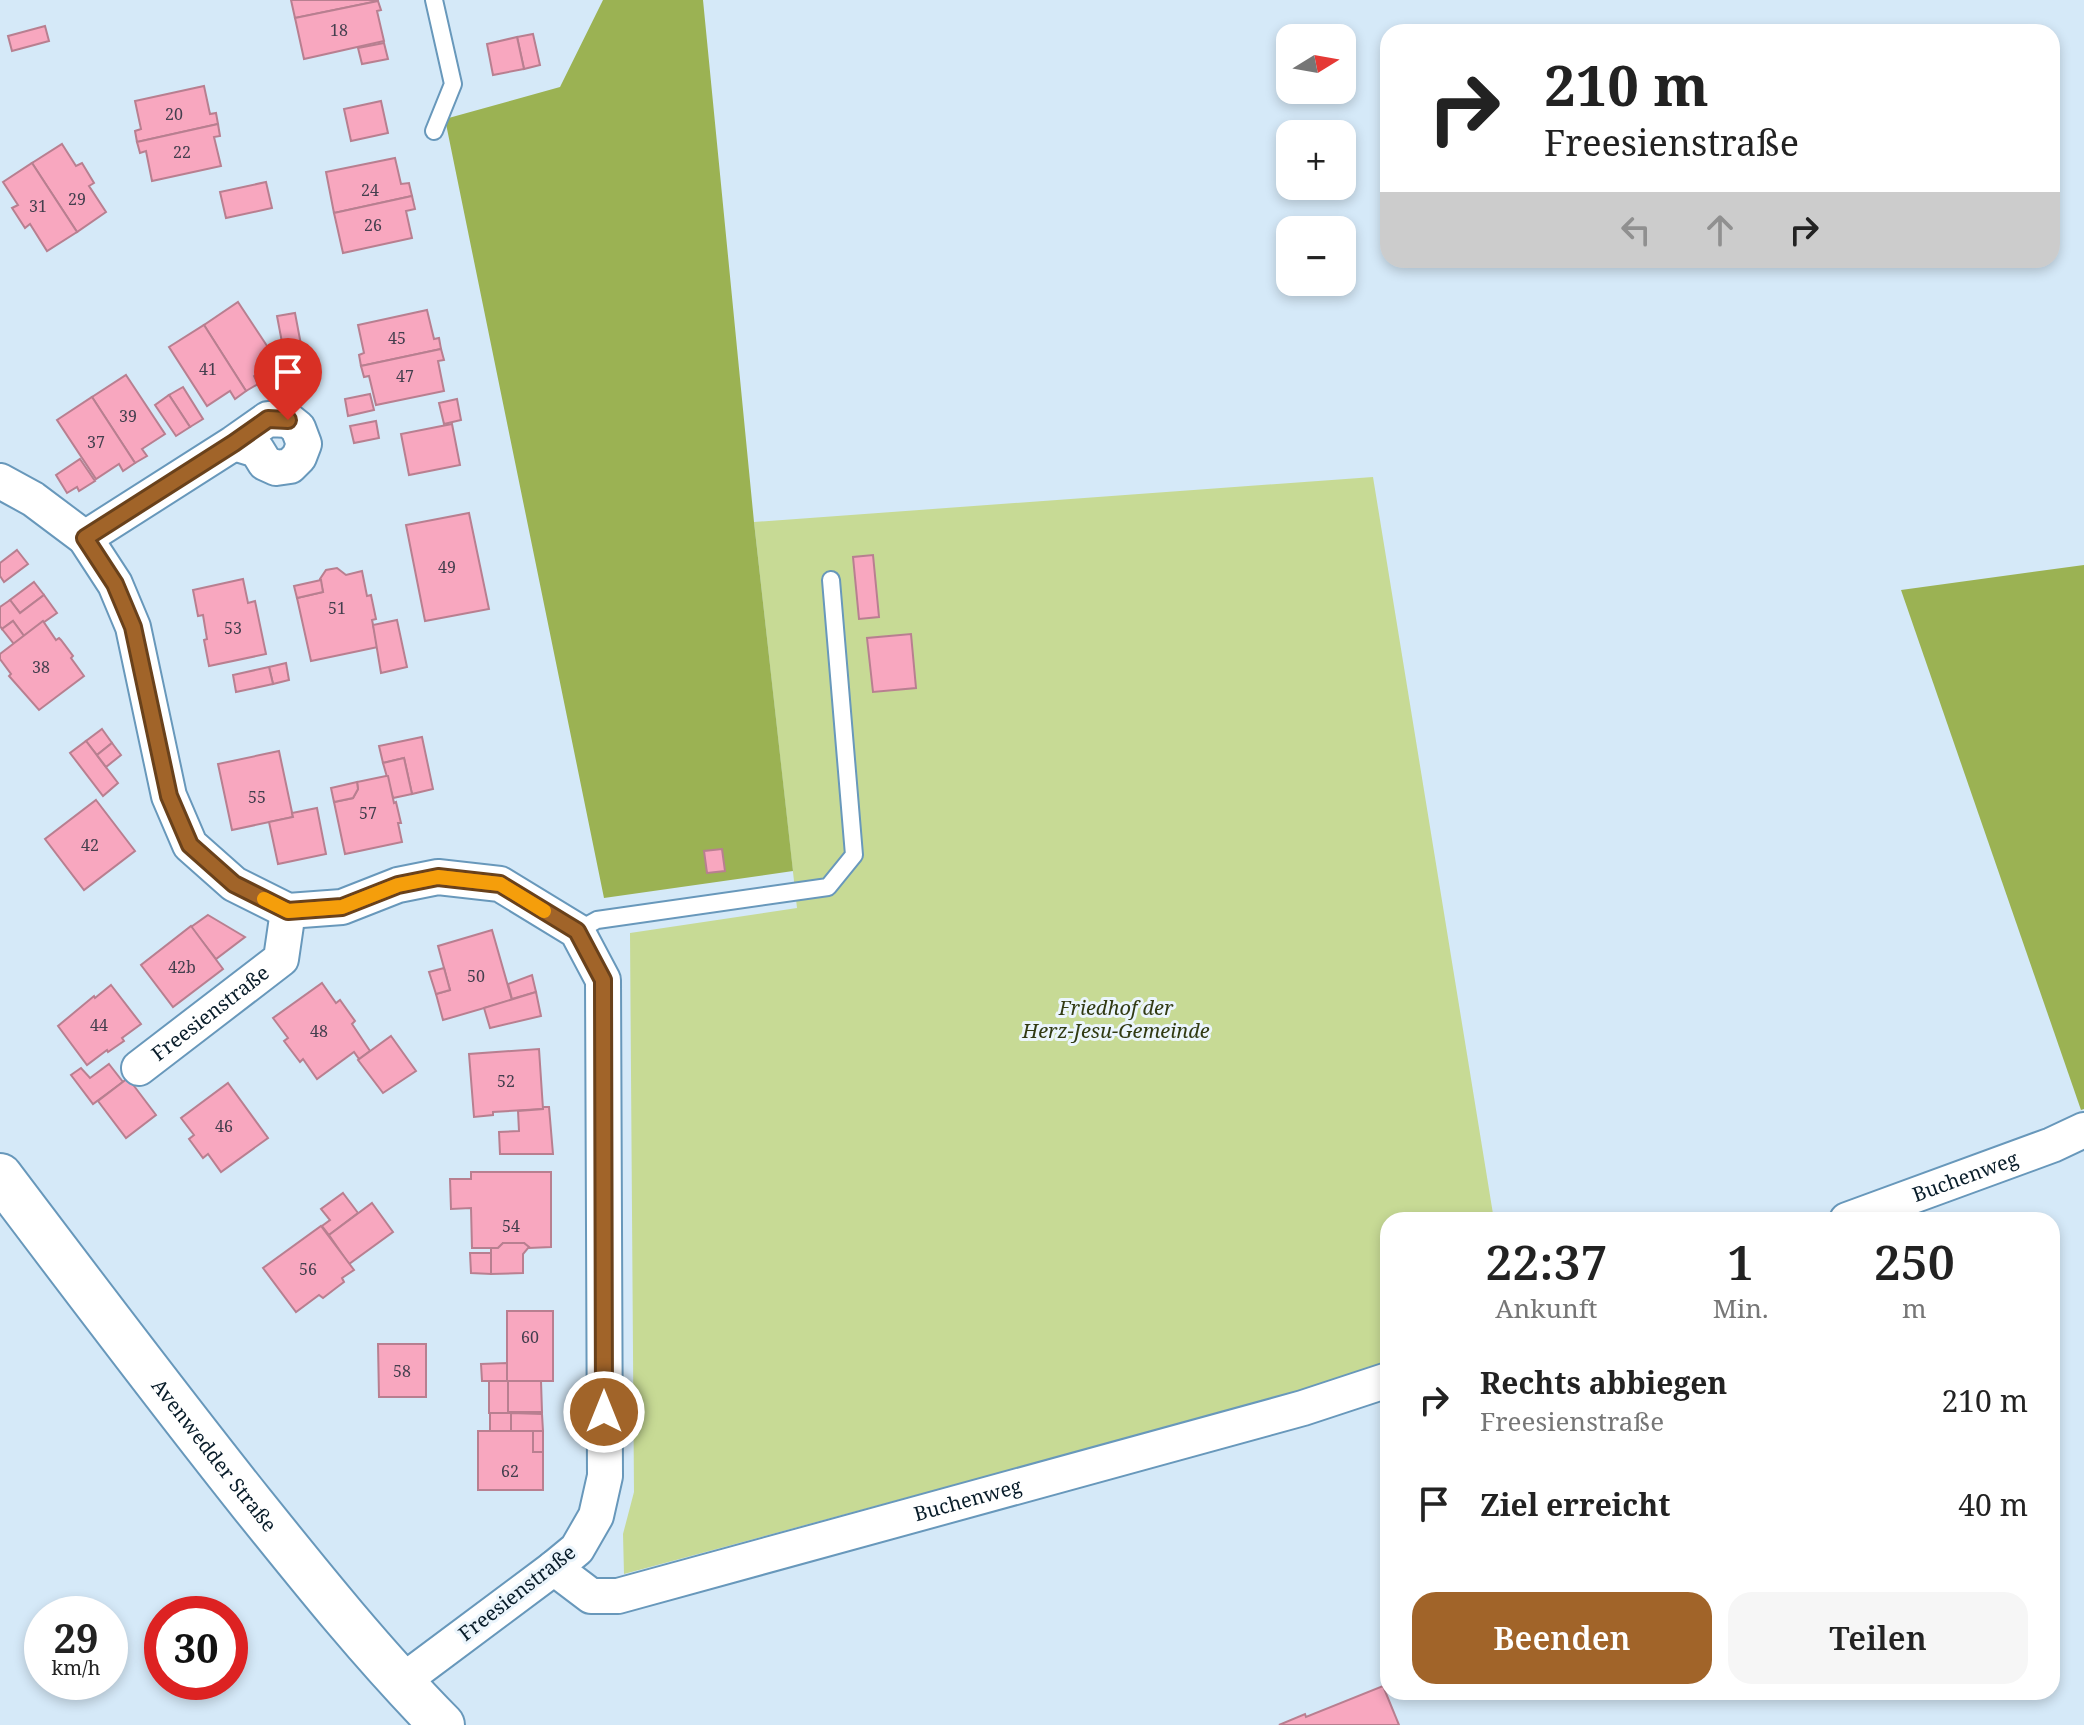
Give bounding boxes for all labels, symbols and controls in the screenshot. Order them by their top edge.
house number: 18 [330,19,348,41]
north arrow [1276,24,1356,104]
map controls [1276,24,1356,296]
text: 210 m [1544,46,1709,122]
icon: right [1412,56,1516,160]
house number: 20 [165,103,183,125]
text: Freesienstraße [1544,118,1799,167]
button: + [1276,120,1356,200]
house number: 22 [173,141,191,163]
house number: 24 [361,179,379,201]
house number: 29 [68,188,86,210]
house number: 31 [29,195,47,217]
icon: left [1614,208,1658,252]
icon: ahead [1698,208,1742,252]
icon: right [1782,208,1826,252]
house number: 26 [364,214,382,236]
button: − [1276,216,1356,296]
house number: 45 [388,327,406,349]
pin [254,338,322,420]
icon: arrive [266,350,310,394]
house number: 41 [199,358,217,380]
house number: 47 [396,365,414,387]
house number: 39 [119,405,137,427]
house number: 37 [87,431,105,453]
house number: 49 [438,556,456,578]
house number: 51 [328,597,346,619]
house number: 53 [224,617,242,639]
house number: 38 [32,656,50,678]
house number: 55 [248,786,266,808]
house number: 57 [359,802,377,824]
house number: 42 [81,834,99,856]
house number: 42b [168,956,196,978]
street label: Freesienstraße [146,959,275,1067]
house number: 50 [467,965,485,987]
park label: Friedhof der Herz-Jesu-Gemeinde [1021,994,1210,1044]
house number: 44 [90,1014,108,1036]
house number: 48 [310,1020,328,1042]
house number: 52 [497,1070,515,1092]
house number: 46 [215,1115,233,1137]
street label: Buchenweg [1909,1144,2022,1208]
house number: 54 [502,1215,520,1237]
text: 22:37 [1485,1229,1608,1294]
text: 1 [1727,1229,1754,1294]
text: 250 [1874,1229,1955,1294]
house number: 56 [299,1258,317,1280]
text: Ankunft [1495,1290,1597,1326]
text: Min. [1713,1290,1769,1326]
text: m [1902,1290,1927,1326]
house number: 60 [521,1326,539,1348]
house number: 58 [393,1360,411,1382]
text: Rechts abbiegen [1480,1362,1727,1403]
position arrow [562,1370,646,1454]
street label: Avenwedder Straße [146,1373,283,1537]
icon: right [1412,1378,1456,1422]
text: 210 m [1942,1380,2028,1421]
text: Freesienstraße [1480,1403,1664,1439]
house number: 62 [501,1460,519,1482]
street label: Buchenweg [911,1472,1025,1527]
icon: arrive [1412,1482,1456,1526]
text: Ziel erreicht [1480,1484,1670,1525]
text: 40 m [1958,1484,2028,1525]
street label: Freesienstraße [453,1538,581,1647]
button: Beenden [1412,1592,1712,1684]
button: Teilen [1728,1592,2028,1684]
speed limit sign: 30 [144,1596,248,1700]
text: 29 [53,1610,99,1665]
text: km/h [51,1654,101,1681]

